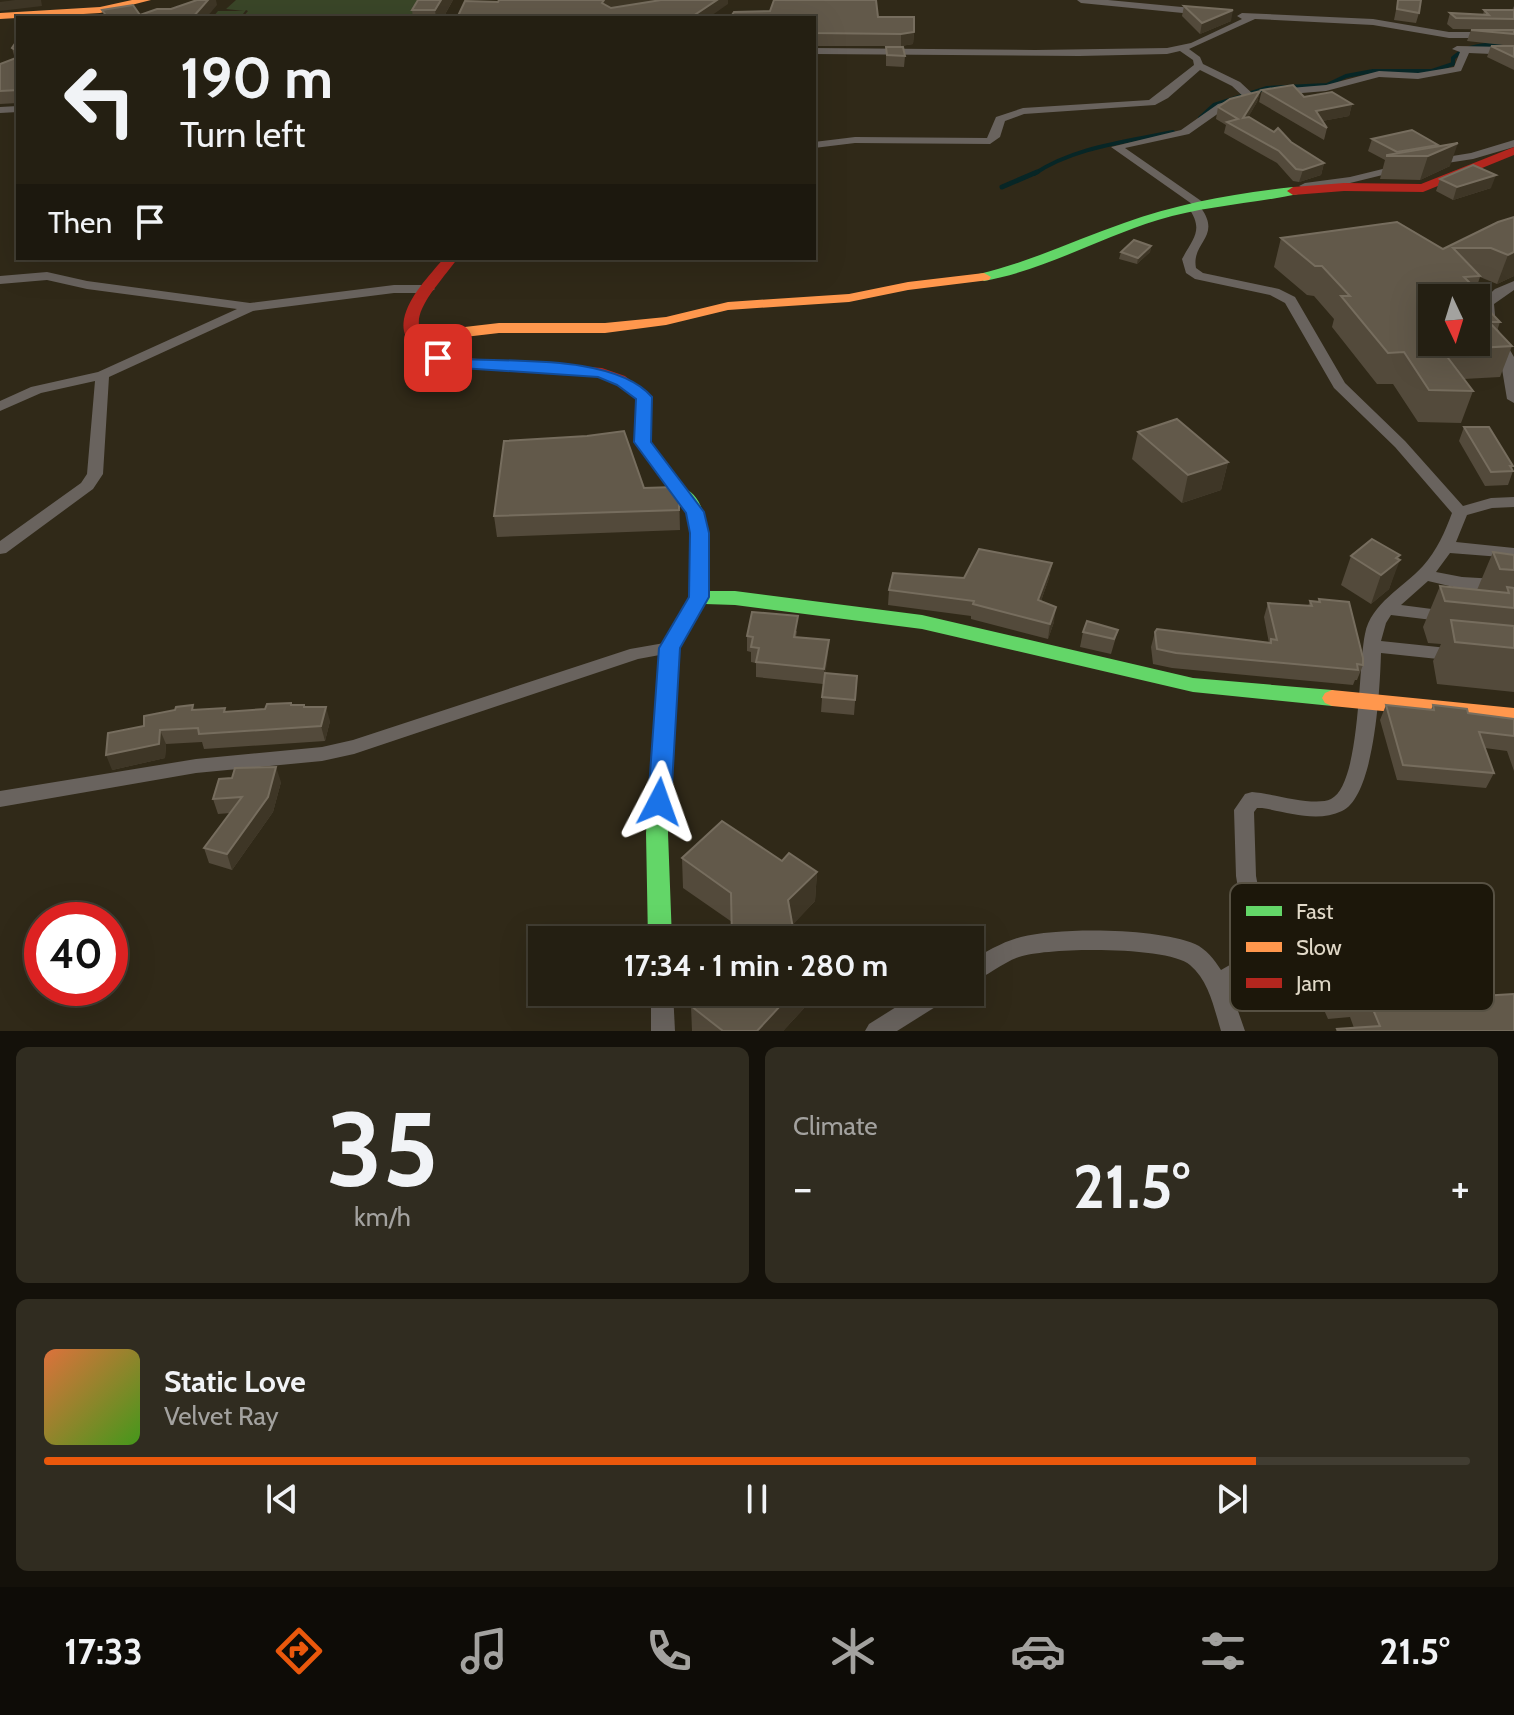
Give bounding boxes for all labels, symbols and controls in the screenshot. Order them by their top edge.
text: 190 m [180,44,333,112]
icon: left [48,48,152,152]
text: Turn left [180,112,305,156]
icon: arrive [128,200,172,244]
text: Then [48,204,112,241]
north arrow [1418,284,1490,356]
map controls [1418,284,1490,356]
pin [404,324,472,392]
icon: arrive [416,336,460,380]
position arrow [617,760,701,844]
legend [1230,883,1494,1011]
text: Fast [1296,898,1334,925]
speed limit sign: 40 [24,902,128,1006]
text: Slow [1296,934,1342,961]
text: 17:34 · 1 min · 280 m [624,947,888,984]
text: Jam [1295,970,1331,997]
text: 35 [327,1086,438,1212]
text: Climate [793,1110,878,1142]
text: 21.5° [1073,1150,1190,1223]
text: − [793,1161,812,1214]
text: + [1451,1161,1470,1214]
text: km/h [354,1201,411,1233]
text: Static Love [164,1363,306,1400]
text: Velvet Ray [164,1400,279,1432]
icon: previous [260,1477,304,1521]
icon: pause [735,1477,779,1521]
icon: next [1210,1477,1254,1521]
icon: directions [271,1623,327,1679]
icon: music [456,1623,512,1679]
icon: phone [641,1623,697,1679]
icon: climate [825,1623,881,1679]
icon: car [1010,1623,1066,1679]
icon: filters [1195,1623,1251,1679]
text: 17:33 [64,1629,143,1673]
text: 21.5° [1379,1629,1450,1673]

